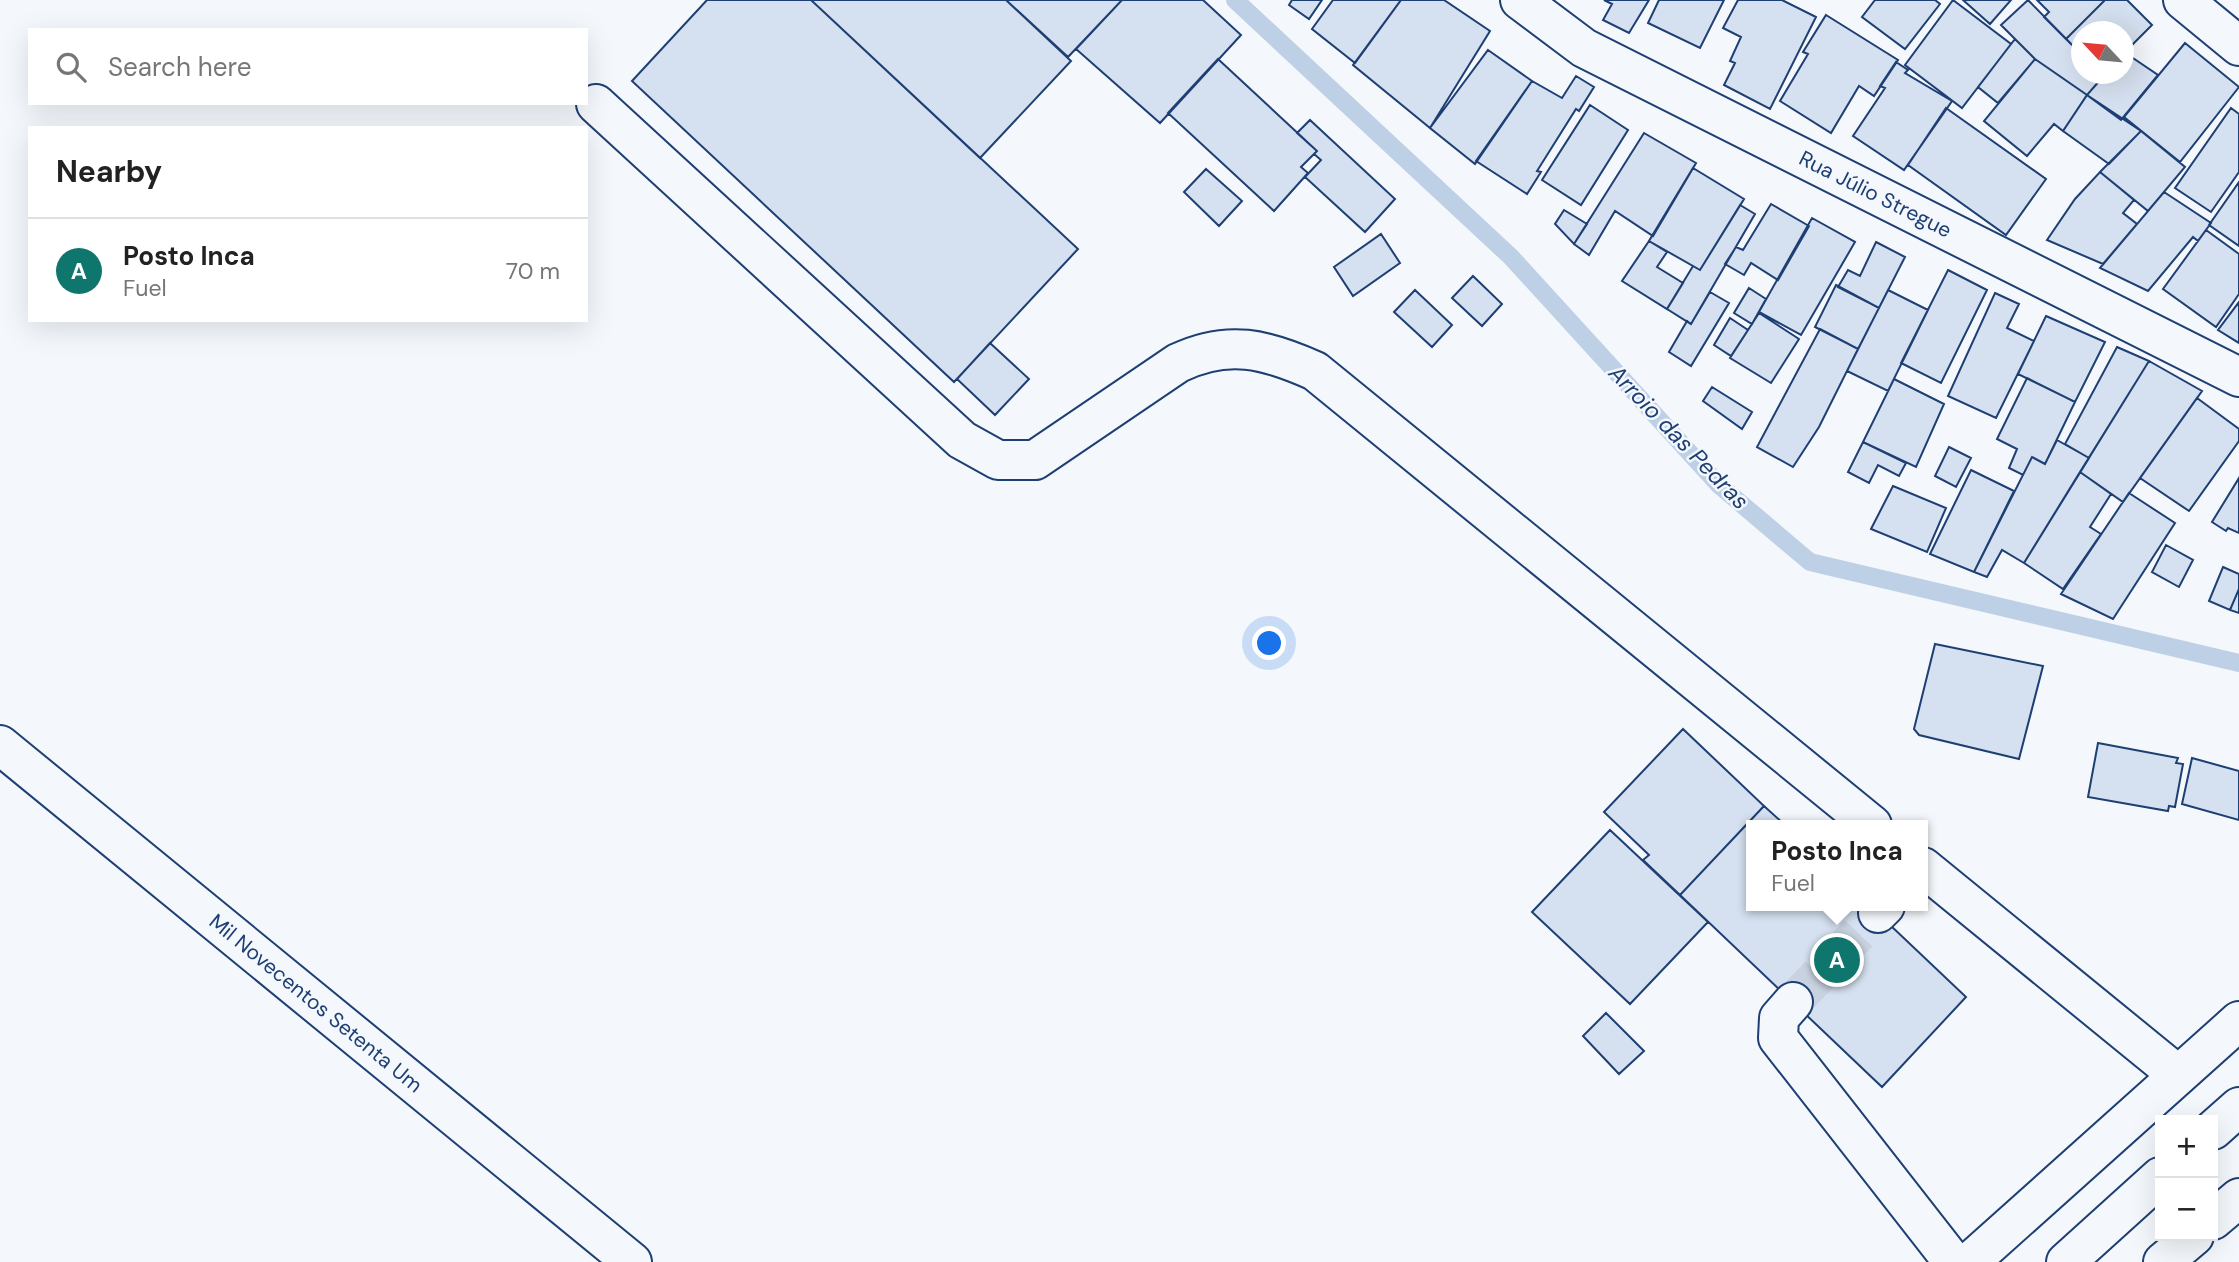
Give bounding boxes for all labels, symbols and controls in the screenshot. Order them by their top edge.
north arrow [2071,21,2134,84]
search box [28,28,588,105]
icon: search [52,48,90,86]
text: Search here [108,50,251,84]
street label: Rua Júlio Stregue [1794,144,1956,244]
text: Nearby [56,152,162,191]
text: Posto Inca [123,239,255,273]
text: A [71,256,87,286]
text: 70 m [506,256,560,286]
text: Fuel [123,273,167,303]
water label: Arroio das Pedras [1602,358,1756,516]
your location [1252,626,1286,660]
popup [1746,820,1928,911]
text: Posto Inca [1771,834,1903,868]
text: Fuel [1771,868,1815,898]
street label: Mil Novecentos Setenta Um [203,908,428,1099]
pin: A [1814,934,1860,986]
map controls [2155,1115,2218,1241]
button: + [2155,1115,2218,1178]
button: − [2155,1178,2218,1241]

